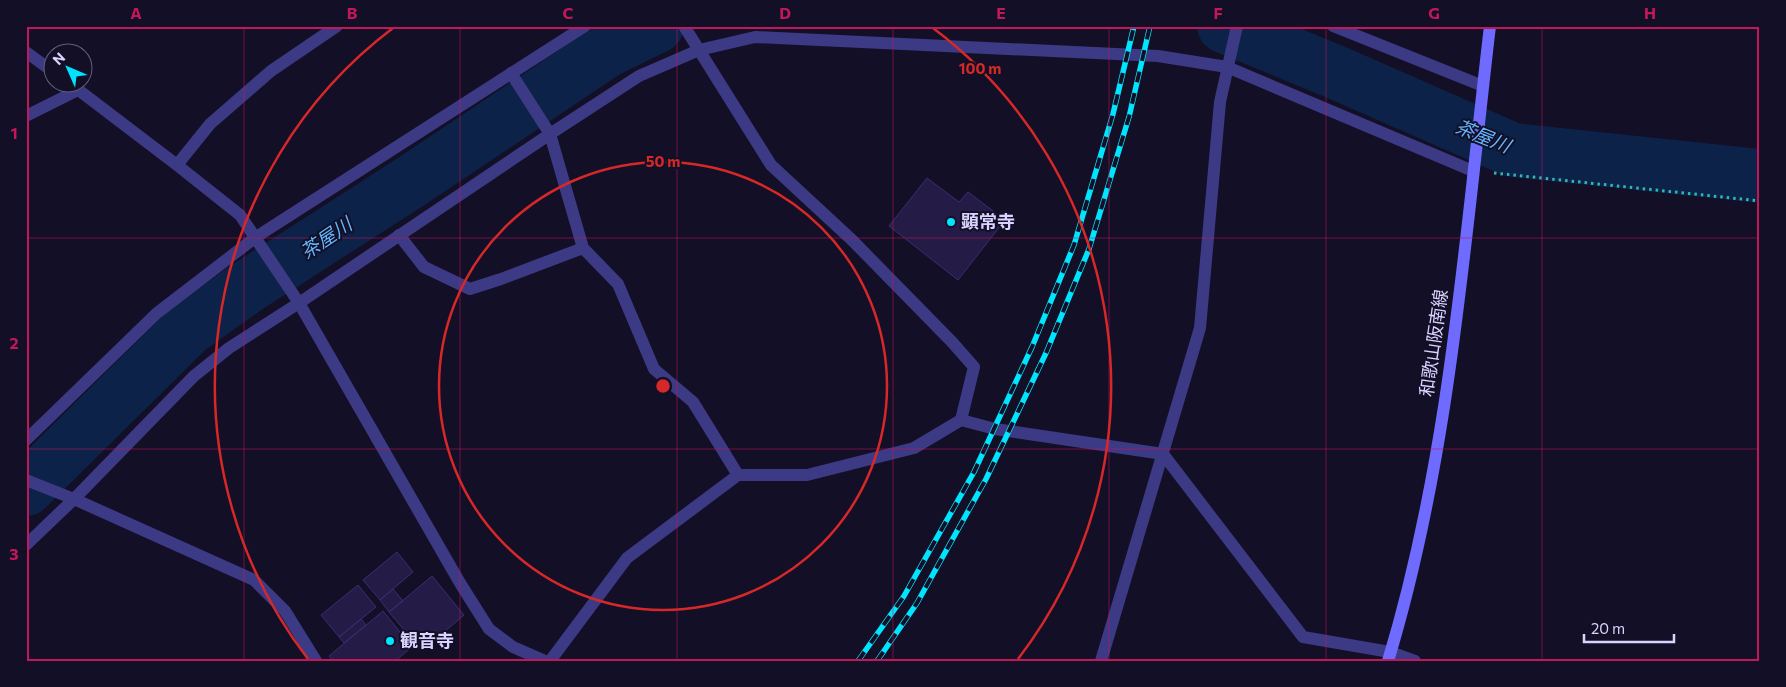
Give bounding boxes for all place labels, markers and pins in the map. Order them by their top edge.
place label: 顕常寺 [961,210,1015,232]
marker: 顕常寺 [945,216,957,228]
centre of rings [654,377,672,395]
place label: 観音寺 [400,629,454,651]
marker: 観音寺 [384,635,396,647]

